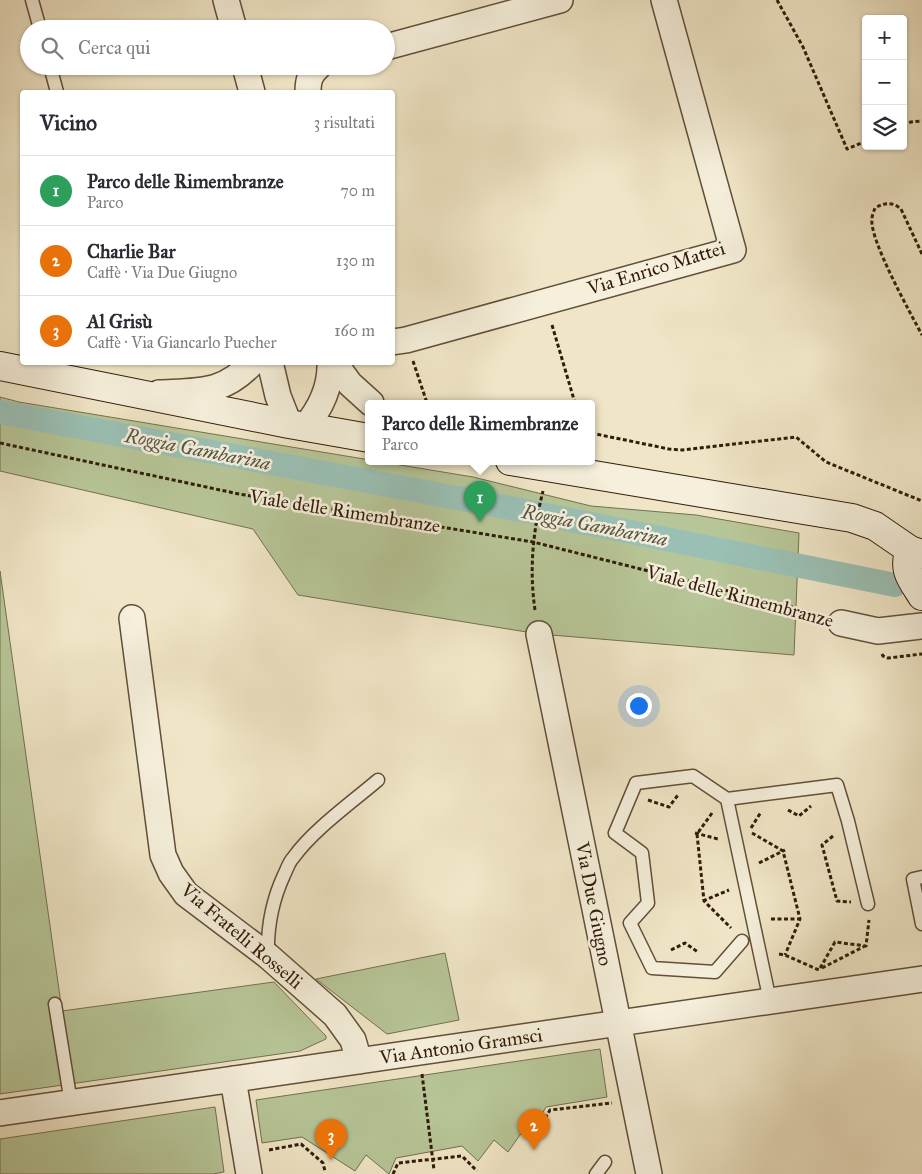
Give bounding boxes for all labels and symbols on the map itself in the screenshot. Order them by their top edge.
street label: Via Enrico Mattei [583,236,728,300]
water label: Roggia Gambarina [122,423,273,475]
pin: 1 [464,481,496,522]
street label: Viale delle Rimembranze [247,484,442,537]
water label: Roggia Gambarina [519,499,670,551]
street label: Viale delle Rimembranze [643,560,836,632]
your location [626,693,652,719]
street label: Via Due Giugno [570,839,617,968]
street label: Via Fratelli Rosselli [176,878,308,994]
street label: Via Antonio Gramsci [377,1023,544,1069]
pin: 2 [518,1109,550,1150]
pin: 3 [315,1119,347,1160]

